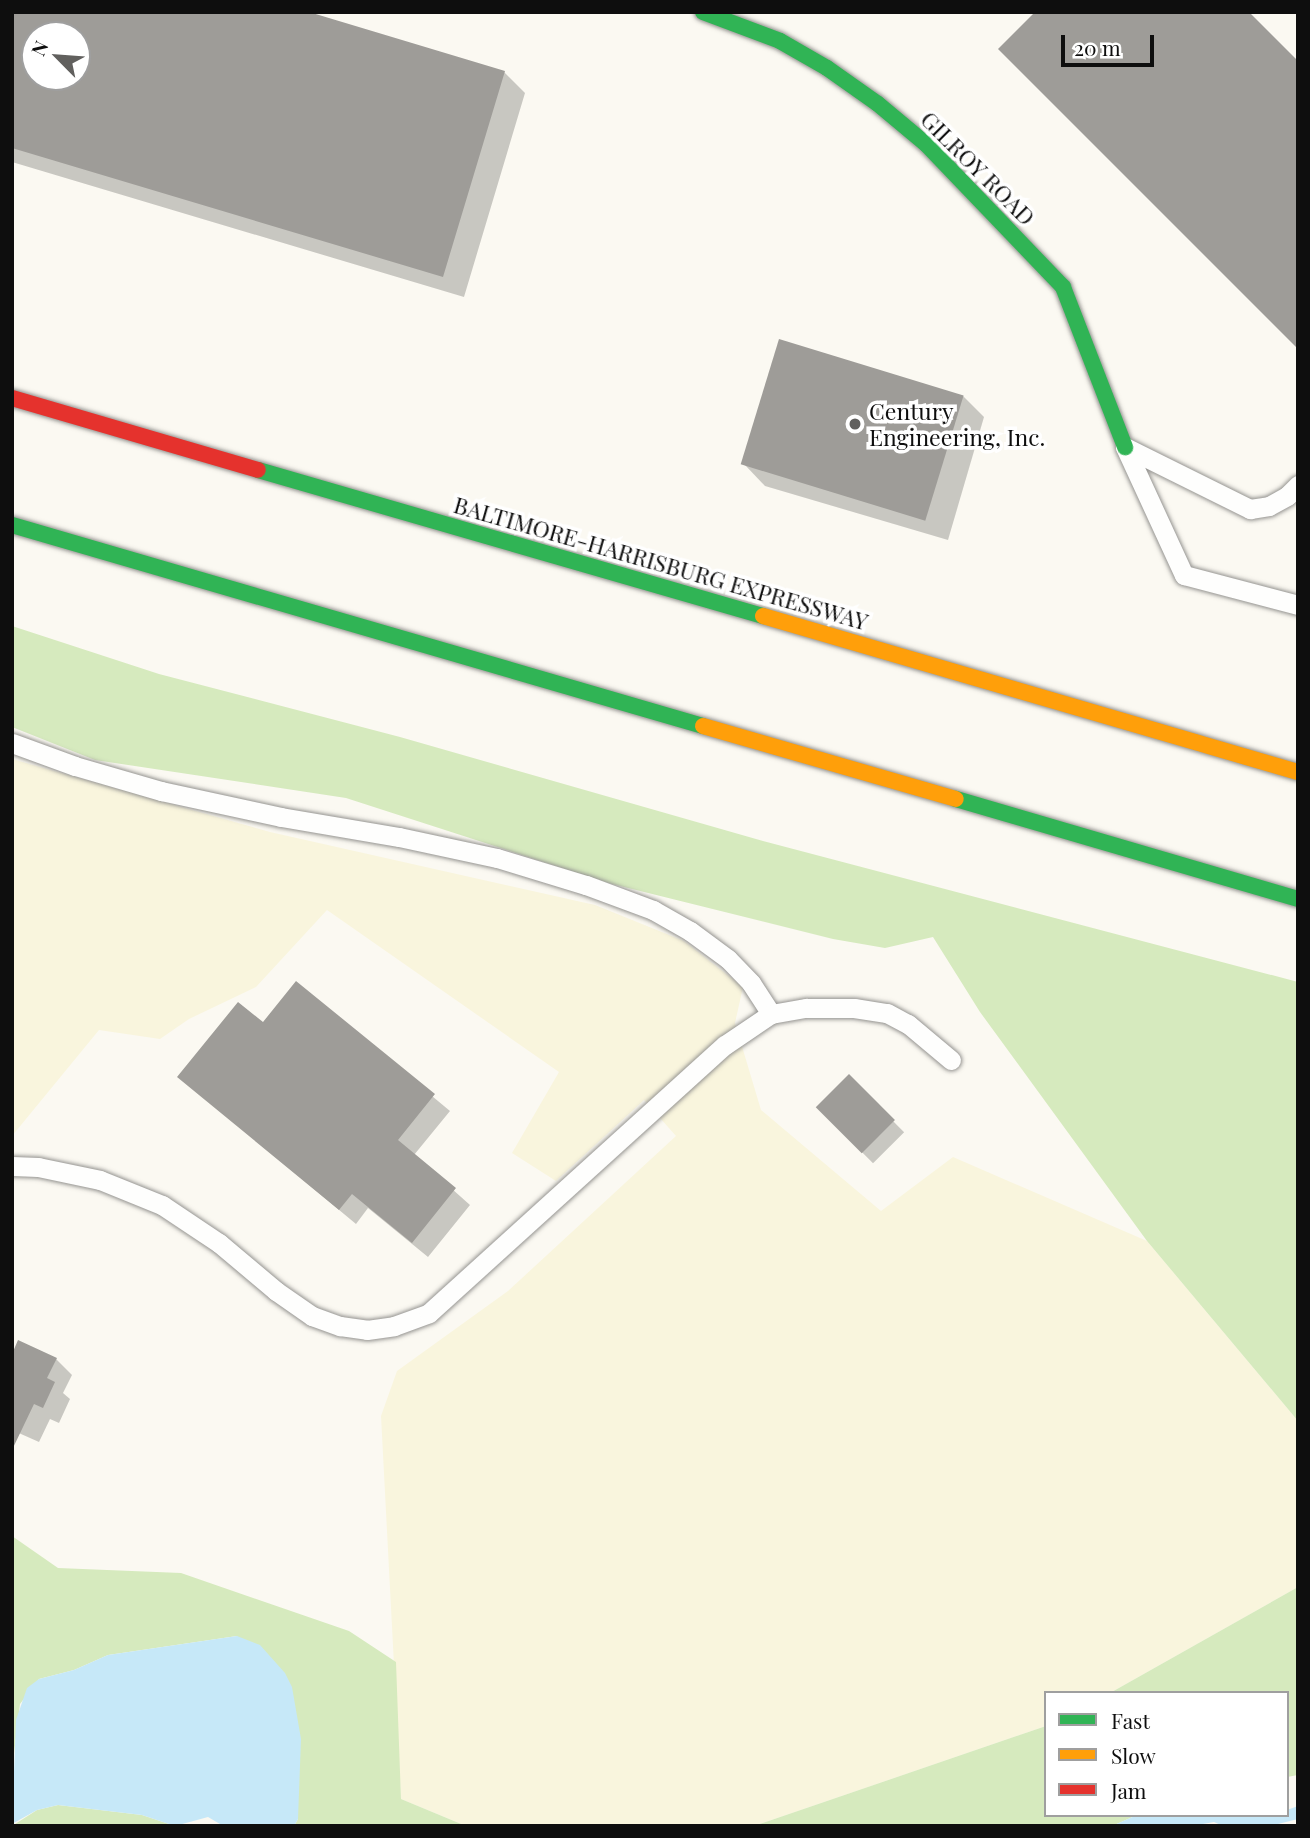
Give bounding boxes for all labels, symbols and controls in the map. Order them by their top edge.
north arrow [21,21,91,91]
scale bar [1065,21,1158,65]
text: 20 m [1074,33,1121,61]
text: N [24,36,53,60]
street label: GILROY ROAD [915,105,1041,231]
place label: Century Engineering, Inc. [869,397,1045,451]
marker: Century Engineering, Inc. [847,416,863,432]
street label: BALTIMORE-HARRISBURG EXPRESSWAY [451,491,871,635]
legend [1044,1691,1289,1817]
text: Fast [1111,1706,1150,1734]
text: Slow [1111,1741,1156,1769]
text: Jam [1111,1776,1147,1804]

